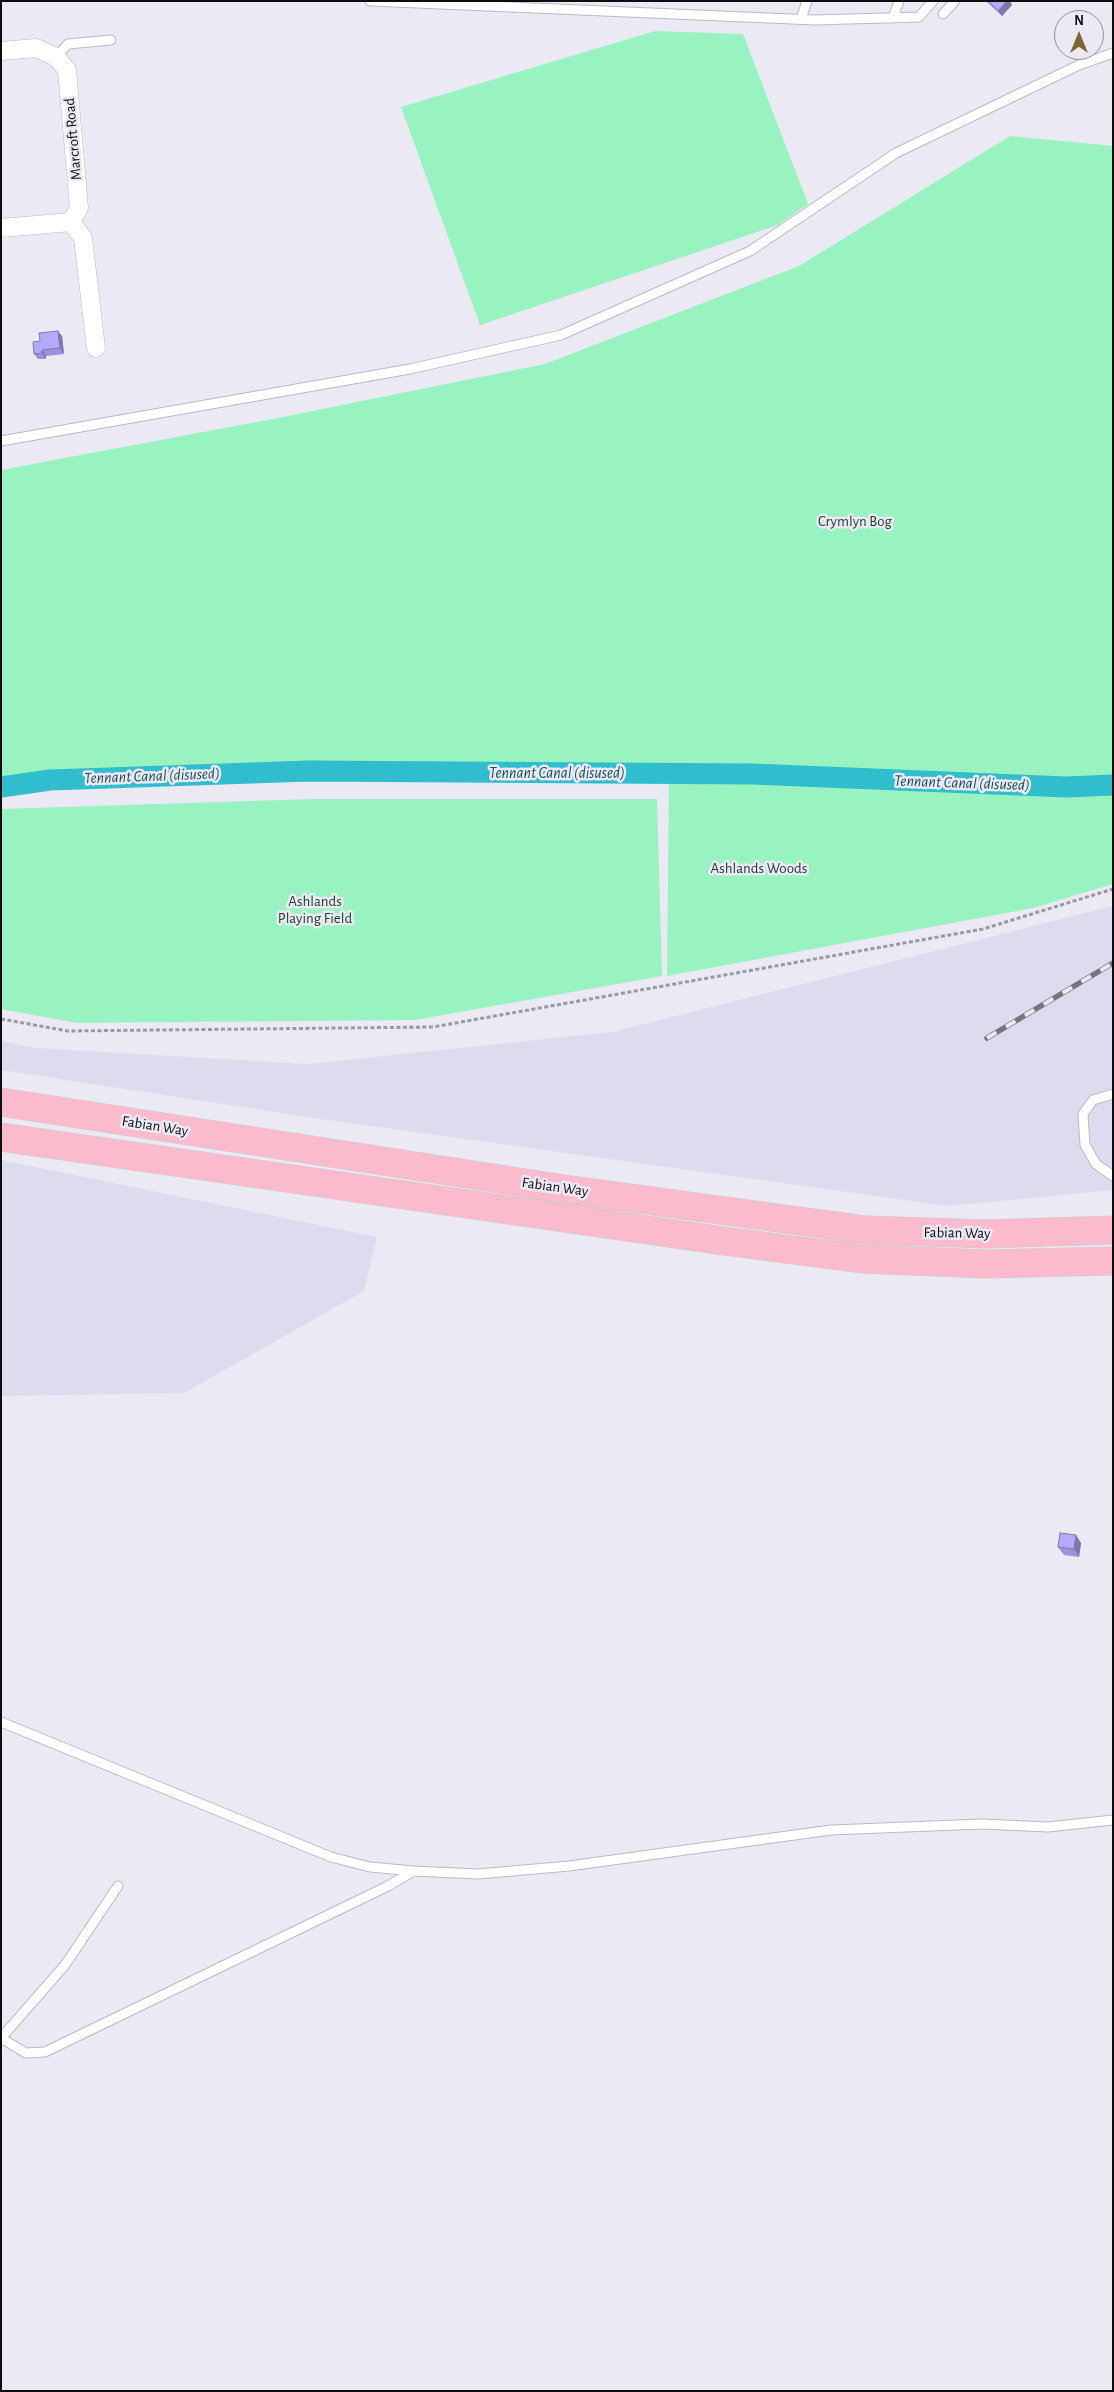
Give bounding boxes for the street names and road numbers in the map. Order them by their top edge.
street label: Marcroft Road [60,97,86,181]
street label: Fabian Way [120,1112,190,1140]
street label: Fabian Way [521,1173,589,1201]
street label: Fabian Way [923,1223,991,1243]

